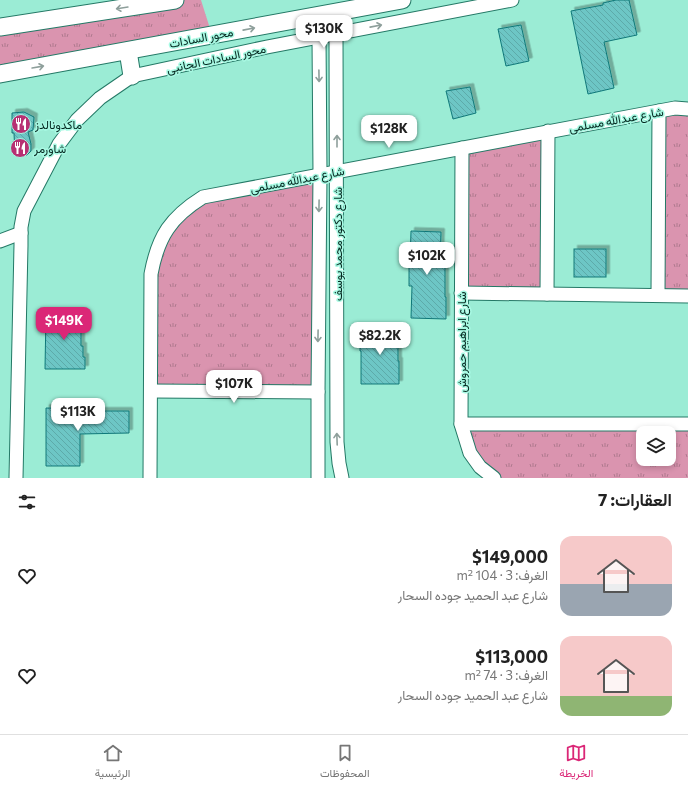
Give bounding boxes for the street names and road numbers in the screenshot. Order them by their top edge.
street label: محور السادات [168,24,235,52]
street label: محور السادات الجانبى [165,41,267,77]
street label: شارع عبدالله مسلمى [568,104,665,137]
street label: شارع عبدالله مسلمى [249,163,346,198]
street label: شارع دكتور محمد يوسف [330,187,347,301]
street label: شارع ابراهيم حمروش [454,292,471,392]

